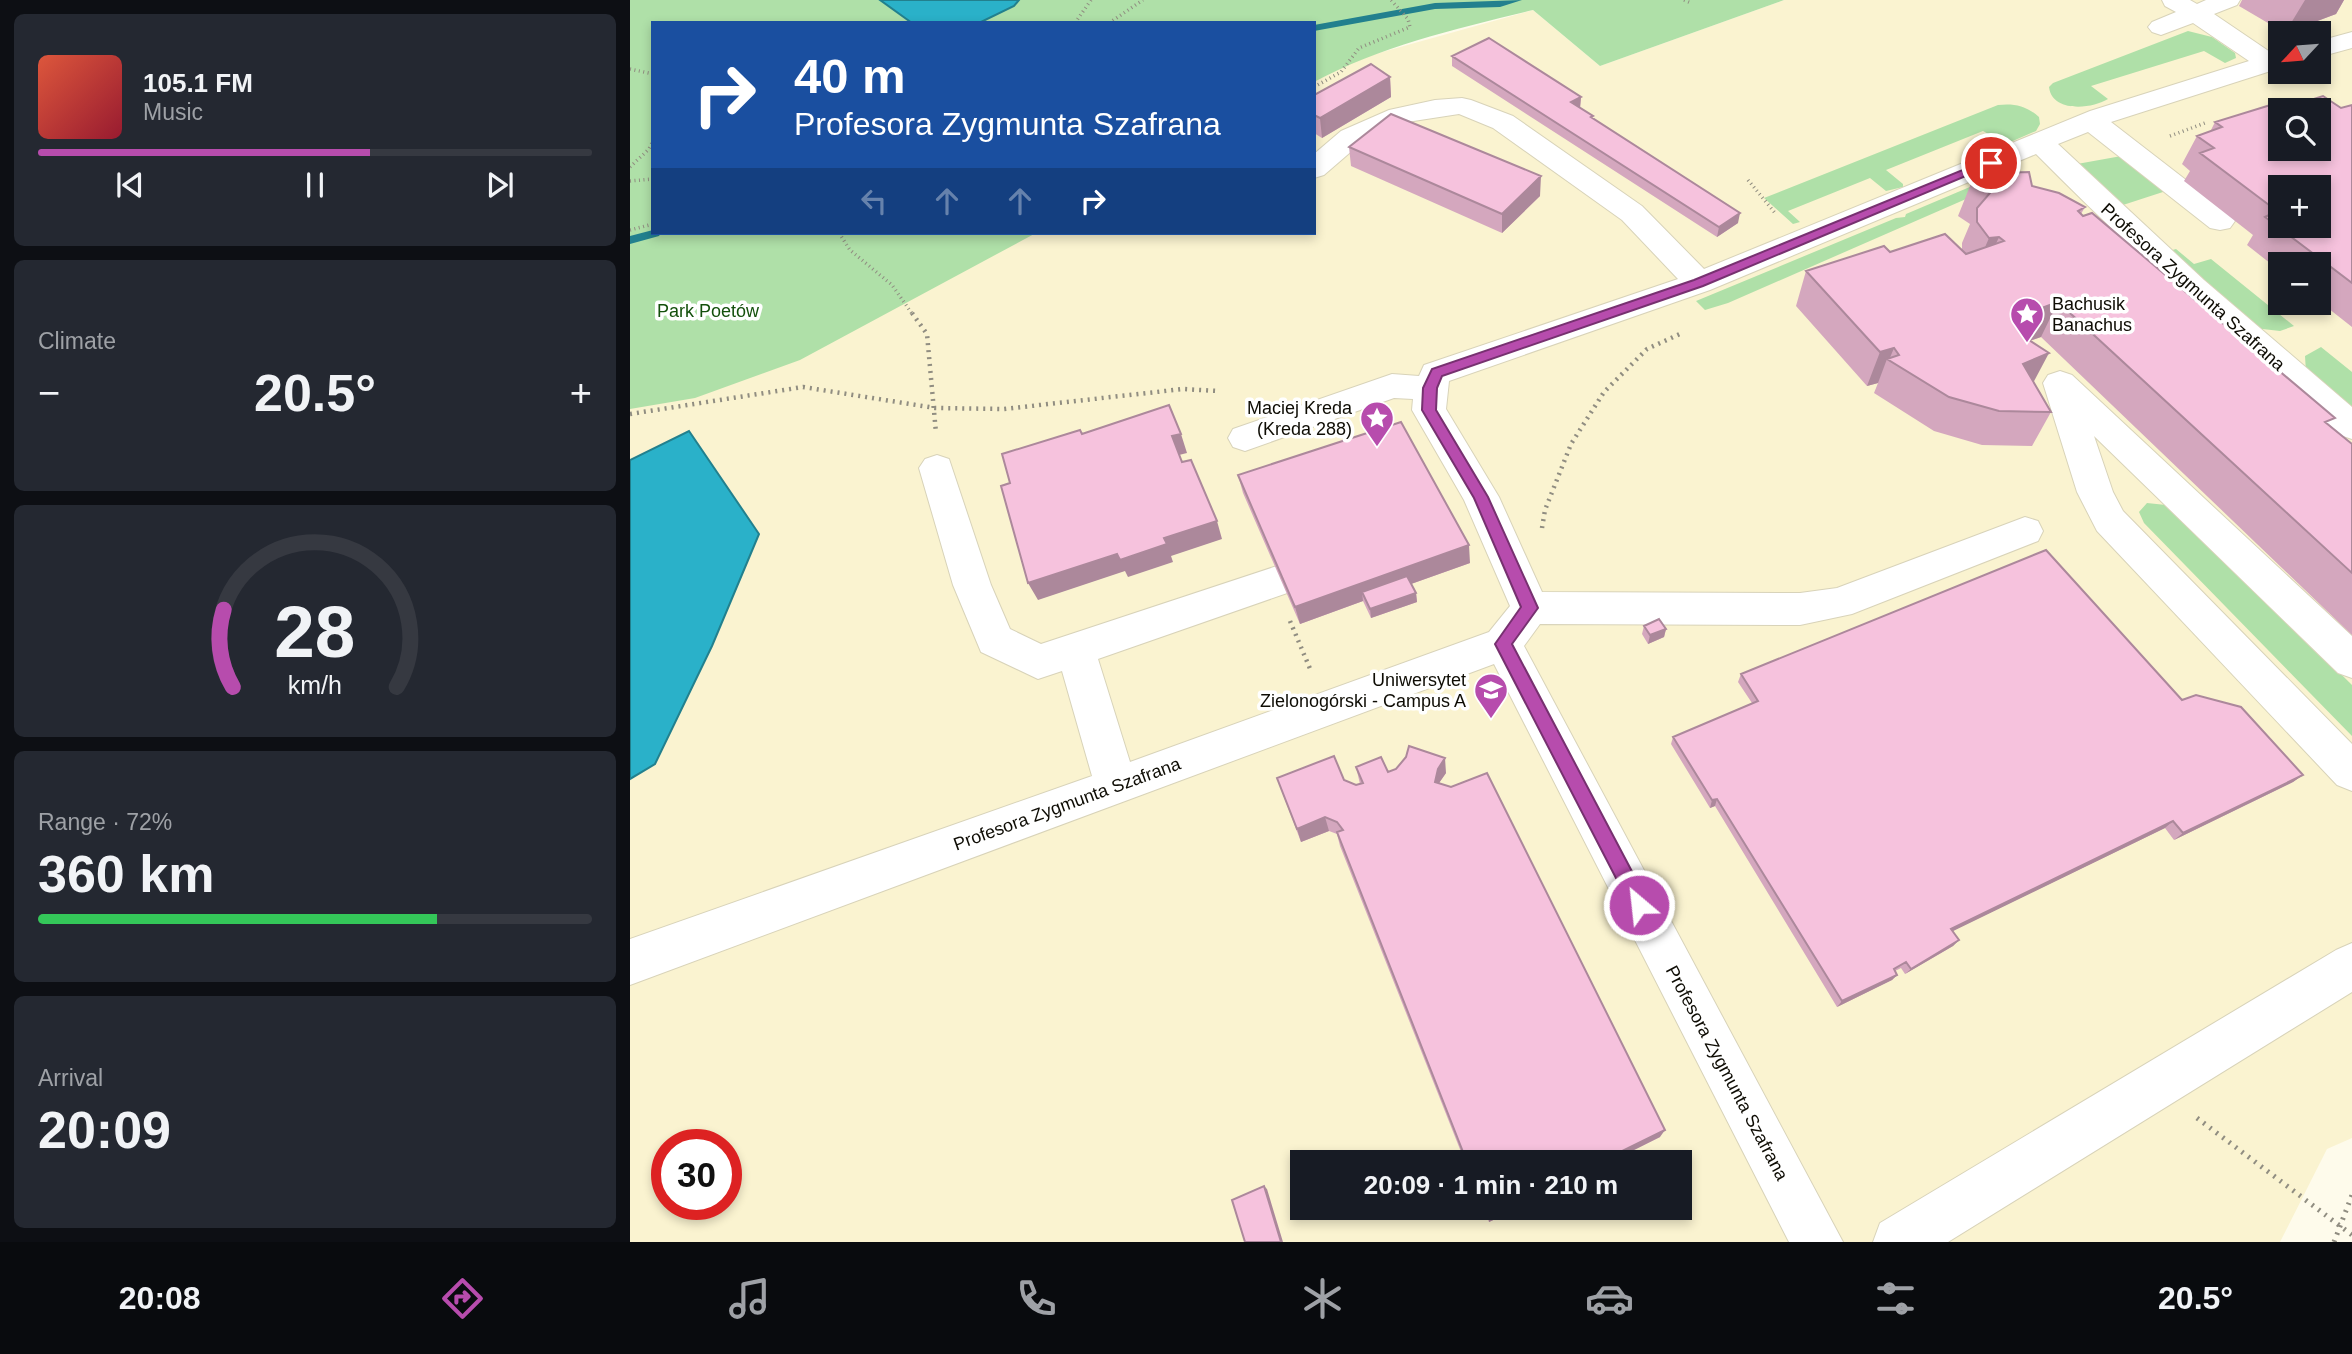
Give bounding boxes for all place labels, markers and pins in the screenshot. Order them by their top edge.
pin [1961,133,2021,193]
place label: Bachusik Banachus [2052,294,2132,335]
place icon: Bachusik Banachus [2008,295,2046,344]
place label: Maciej Kreda (Kreda 288) [1247,398,1353,439]
place icon: Maciej Kreda (Kreda 288) [1358,399,1396,448]
place label: Uniwersytet Zielonogórski - Campus A [1260,670,1466,711]
school or university icon: Uniwersytet Zielonogórski - Campus A [1472,671,1510,720]

